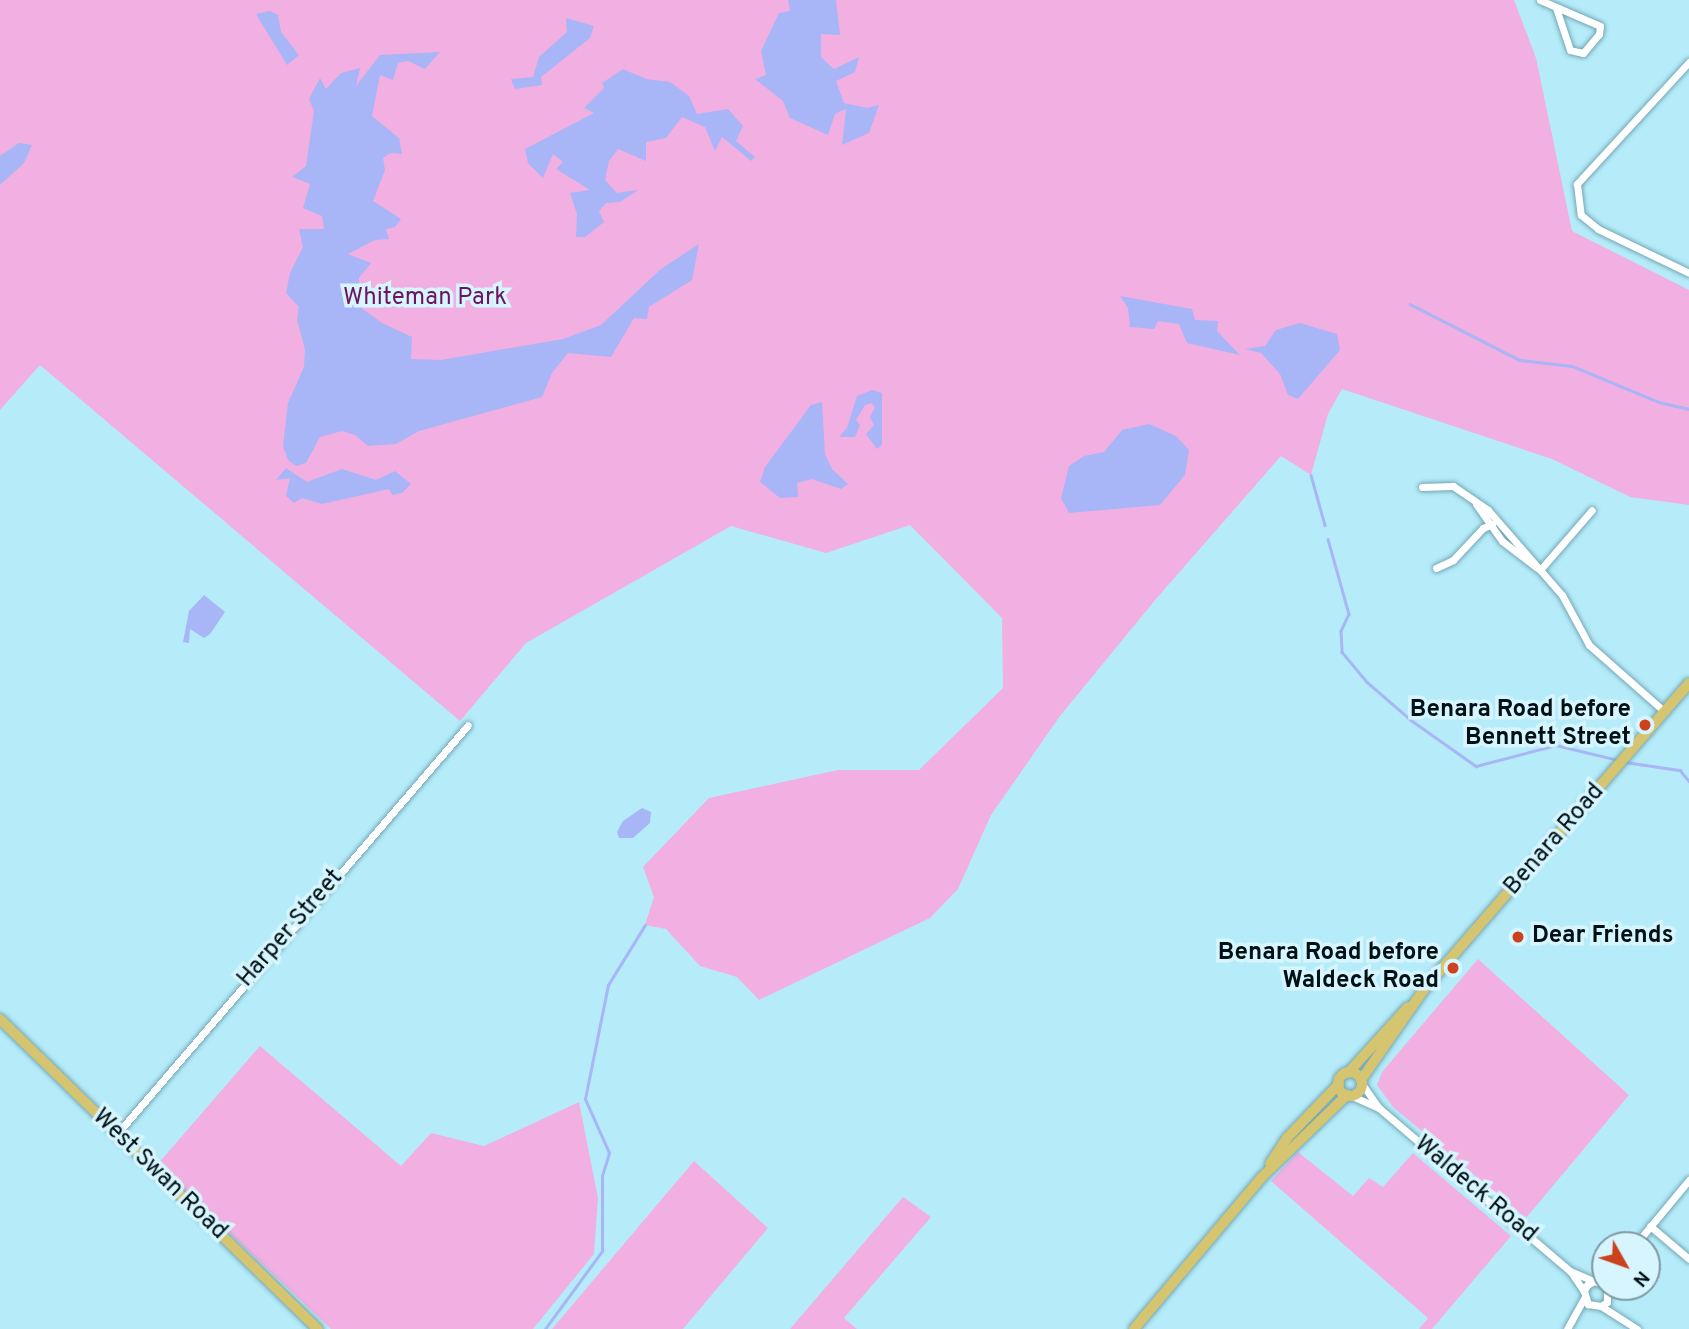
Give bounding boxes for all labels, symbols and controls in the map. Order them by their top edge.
park label: Whiteman Park [343,285,507,313]
place label: Benara Road before Bennett Street [1410,697,1631,753]
marker: Benara Road before Bennett Street [1637,717,1653,733]
street label: Benara Road [1499,778,1611,902]
street label: Harper Street [232,864,350,994]
place label: Dear Friends [1532,923,1673,951]
marker: Dear Friends [1510,929,1526,945]
place label: Benara Road before Waldeck Road [1218,940,1439,996]
marker: Benara Road before Waldeck Road [1445,960,1461,976]
street label: West Swan Road [86,1103,232,1247]
street label: Waldeck Road [1408,1130,1542,1250]
north arrow [1591,1231,1661,1301]
text: N [1627,1265,1654,1291]

